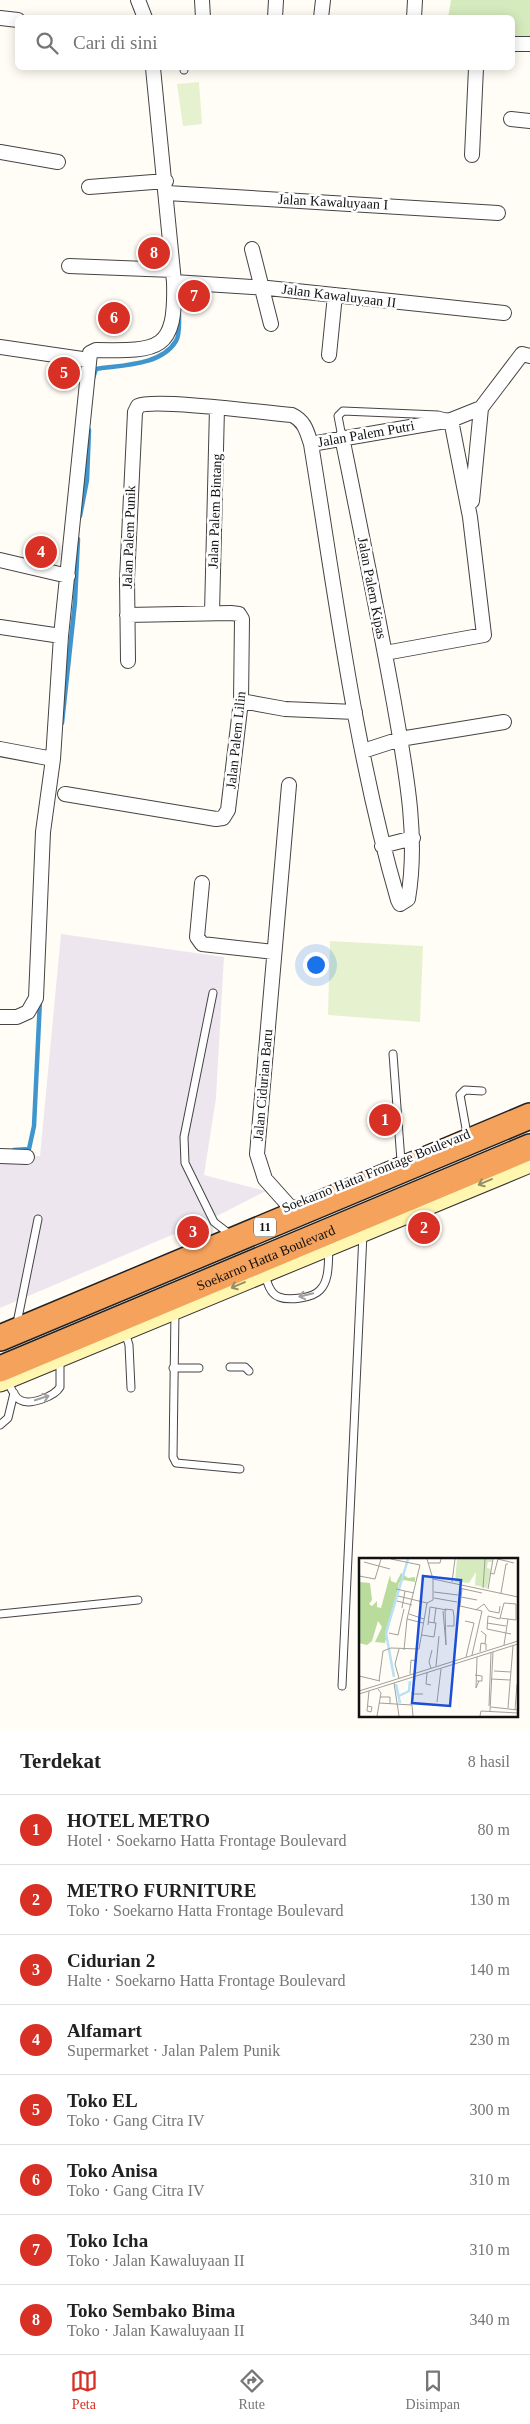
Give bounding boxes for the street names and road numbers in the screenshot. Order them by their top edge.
street label: Jalan Kawaluyaan I [277,192,389,212]
street label: Jalan Kawaluyaan II [281,282,397,310]
street label: Jalan Palem Putri [316,418,416,450]
street label: Jalan Palem Bintang [205,453,225,569]
street label: Jalan Palem Punik [120,485,138,589]
street label: Jalan Palem Kipas [355,536,389,640]
street label: Jalan Palem Lilin [223,690,249,790]
street label: Jalan Cidurian Baru [251,1029,275,1141]
street label: Soekarno Hatta Frontage Boulevard [280,1126,472,1216]
road number: 11 [254,1218,276,1236]
street label: Soekarno Hatta Boulevard [194,1222,337,1293]

